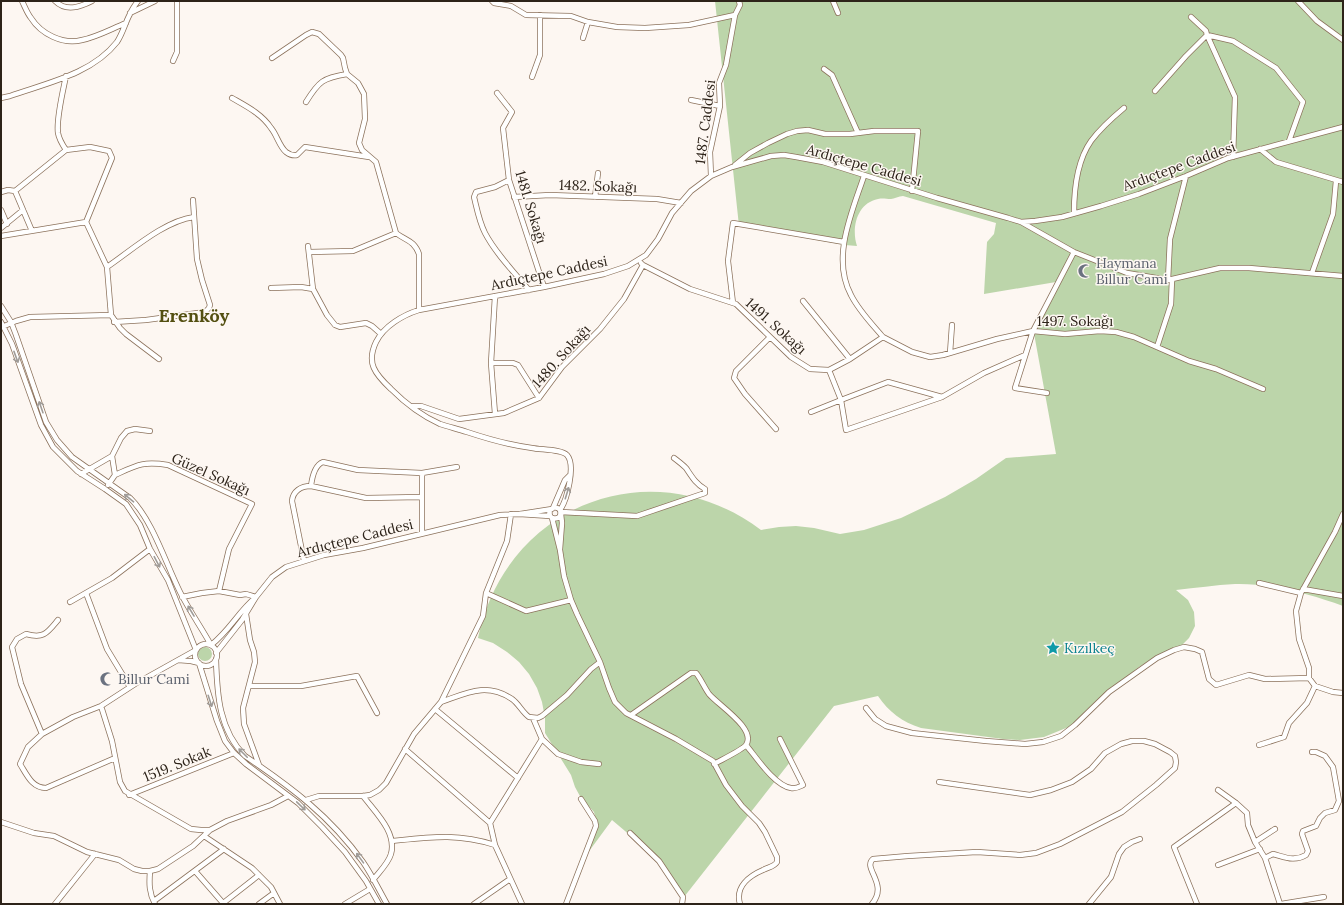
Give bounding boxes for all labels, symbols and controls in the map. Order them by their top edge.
street label: 1487. Caddesi [691,79,719,165]
street label: Ardıçtepe Caddesi [1119,137,1238,195]
street label: Ardıçtepe Caddesi [803,140,924,190]
street label: 1481. Sokağı [511,168,551,246]
street label: 1482. Sokağı [559,176,637,196]
street label: Ardıçtepe Caddesi [488,252,609,294]
place label: Haymana Billur Cami [1096,254,1168,288]
mosque icon: Haymana Billur Cami [1077,263,1093,279]
street label: 1491. Sokağı [742,294,810,358]
district label: Erenköy [158,304,230,327]
street label: 1497. Sokağı [1037,312,1113,330]
street label: 1480. Sokağı [528,321,594,391]
one-way arrow [13,351,21,363]
one-way arrow [37,400,44,413]
street label: Güzel Sokağı [169,449,253,499]
one-way arrow [564,486,571,499]
one-way arrow [124,493,135,502]
street label: Ardıçtepe Caddesi [294,515,415,561]
one-way arrow [154,556,162,568]
one-way arrow [187,606,195,617]
place label: Kızılkeç [1064,639,1115,657]
place icon: Kızılkeç [1045,640,1061,656]
place label: Billur Cami [118,670,190,688]
mosque icon: Billur Cami [99,671,115,687]
one-way arrow [207,694,214,707]
street label: 1519. Sokak [141,742,214,786]
one-way arrow [239,748,248,758]
one-way arrow [296,801,306,811]
one-way arrow [356,853,364,864]

